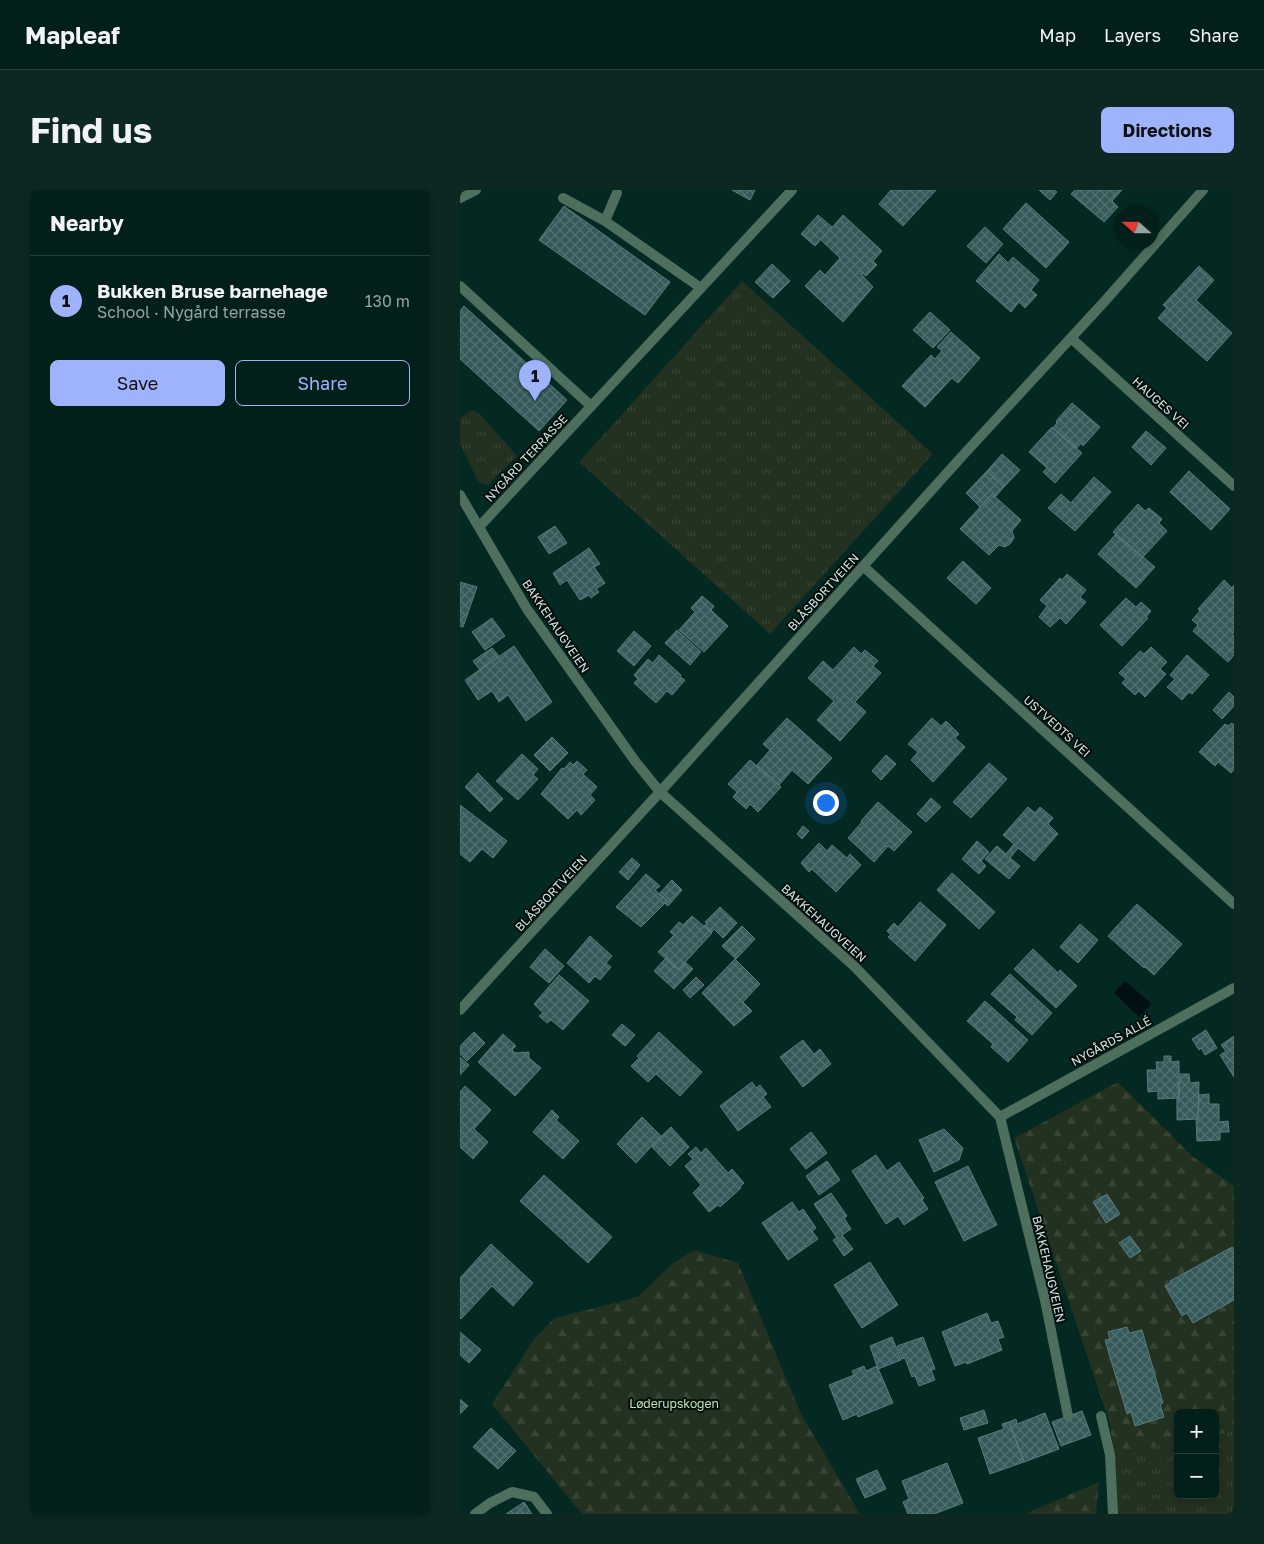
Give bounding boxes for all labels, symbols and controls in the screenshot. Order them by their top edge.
text: Mapleaf [25,20,120,49]
text: Map [1039,24,1076,46]
text: Layers [1104,24,1161,46]
text: Share [1189,24,1239,46]
button: Directions [1101,107,1234,153]
text: Find us [30,109,152,151]
north arrow [1114,205,1159,250]
text: Nearby [50,210,124,236]
text: Bukken Bruse barnehage [97,279,328,302]
text: 1 [62,291,70,311]
text: 130 m [365,291,410,311]
text: School · Nygård terrasse [97,302,286,322]
button: Save [50,360,225,406]
button: Share [235,360,410,406]
pin: 1 [519,360,551,401]
street label: HAUGES VEI [1130,374,1192,432]
street label: NYGÅRD TERRASSE [482,411,570,505]
street label: BLÅSBORTVEIEN [784,550,862,634]
street label: BAKKEHAUGVEIEN [519,577,593,675]
street label: USTVEDTS VEI [1020,692,1094,760]
your location [813,790,839,816]
street label: BLÅSBORTVEIEN [512,852,590,934]
street label: BAKKEHAUGVEIEN [778,881,870,965]
street label: NYGÅRDS ALLÉ [1068,1013,1154,1069]
street label: BAKKEHAUGVEIEN [1029,1214,1069,1324]
park label: Løderupskogen [629,1396,719,1411]
map controls [1174,1409,1219,1499]
button: + [1174,1409,1219,1454]
button: − [1174,1454,1219,1499]

